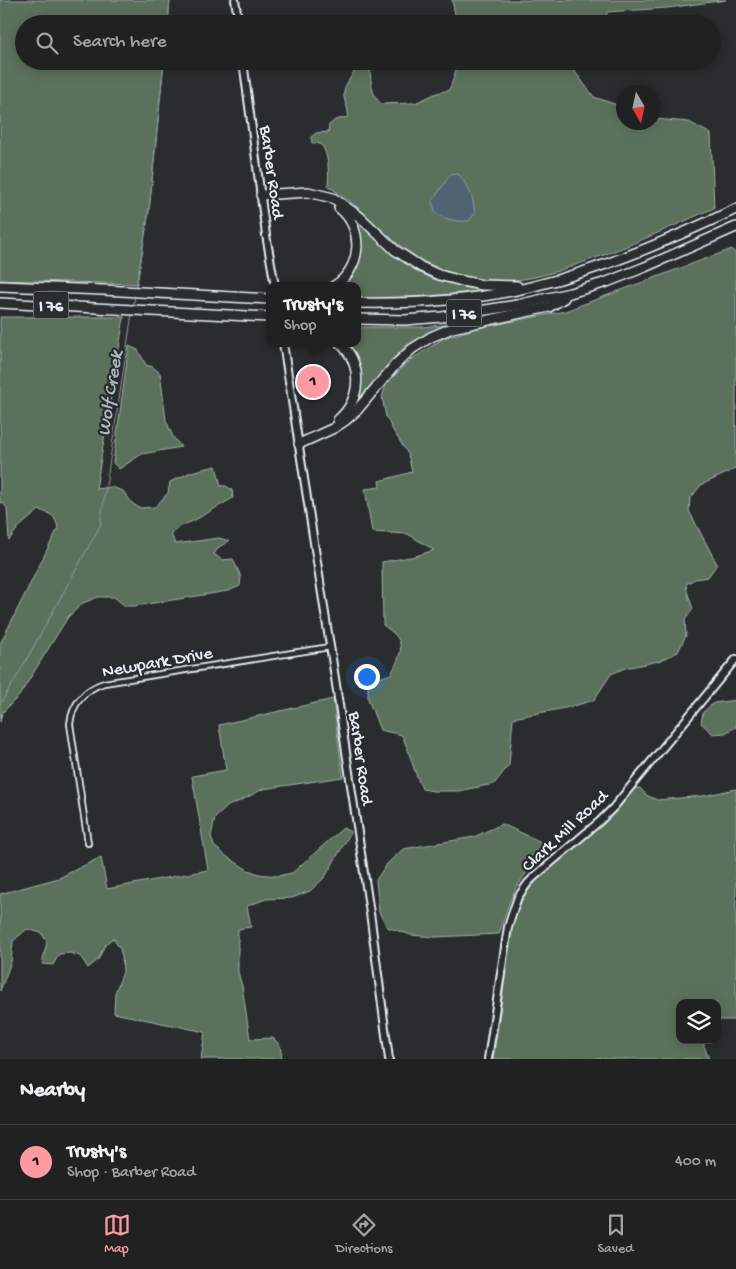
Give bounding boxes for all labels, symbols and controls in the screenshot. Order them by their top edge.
search box [15,15,721,70]
icon: search [33,29,61,57]
text: Search here [73,31,167,54]
north arrow [616,85,661,130]
street label: Barber Road [253,123,288,222]
popup [266,282,361,347]
road number: I 76 [34,292,68,318]
text: Trusty's [284,294,343,317]
road number: I 76 [446,300,482,326]
text: Shop [284,317,316,336]
water label: Wolf Creek [93,348,130,438]
pin: 1 [297,363,329,401]
street label: Newpark Drive [101,643,215,684]
your location [354,664,380,690]
street label: Barber Road [342,709,377,808]
street label: Clark Mill Road [518,786,614,877]
map controls [676,999,721,1044]
button: layers [676,999,721,1044]
text: Nearby [20,1079,85,1104]
text: Trusty's [67,1141,126,1164]
text: 1 [33,1153,39,1172]
text: 400 m [675,1153,716,1172]
text: Shop · Barber Road [67,1164,196,1183]
tab: Map [103,1211,131,1258]
tab: Directions [336,1211,393,1258]
tab: Saved [598,1211,633,1258]

